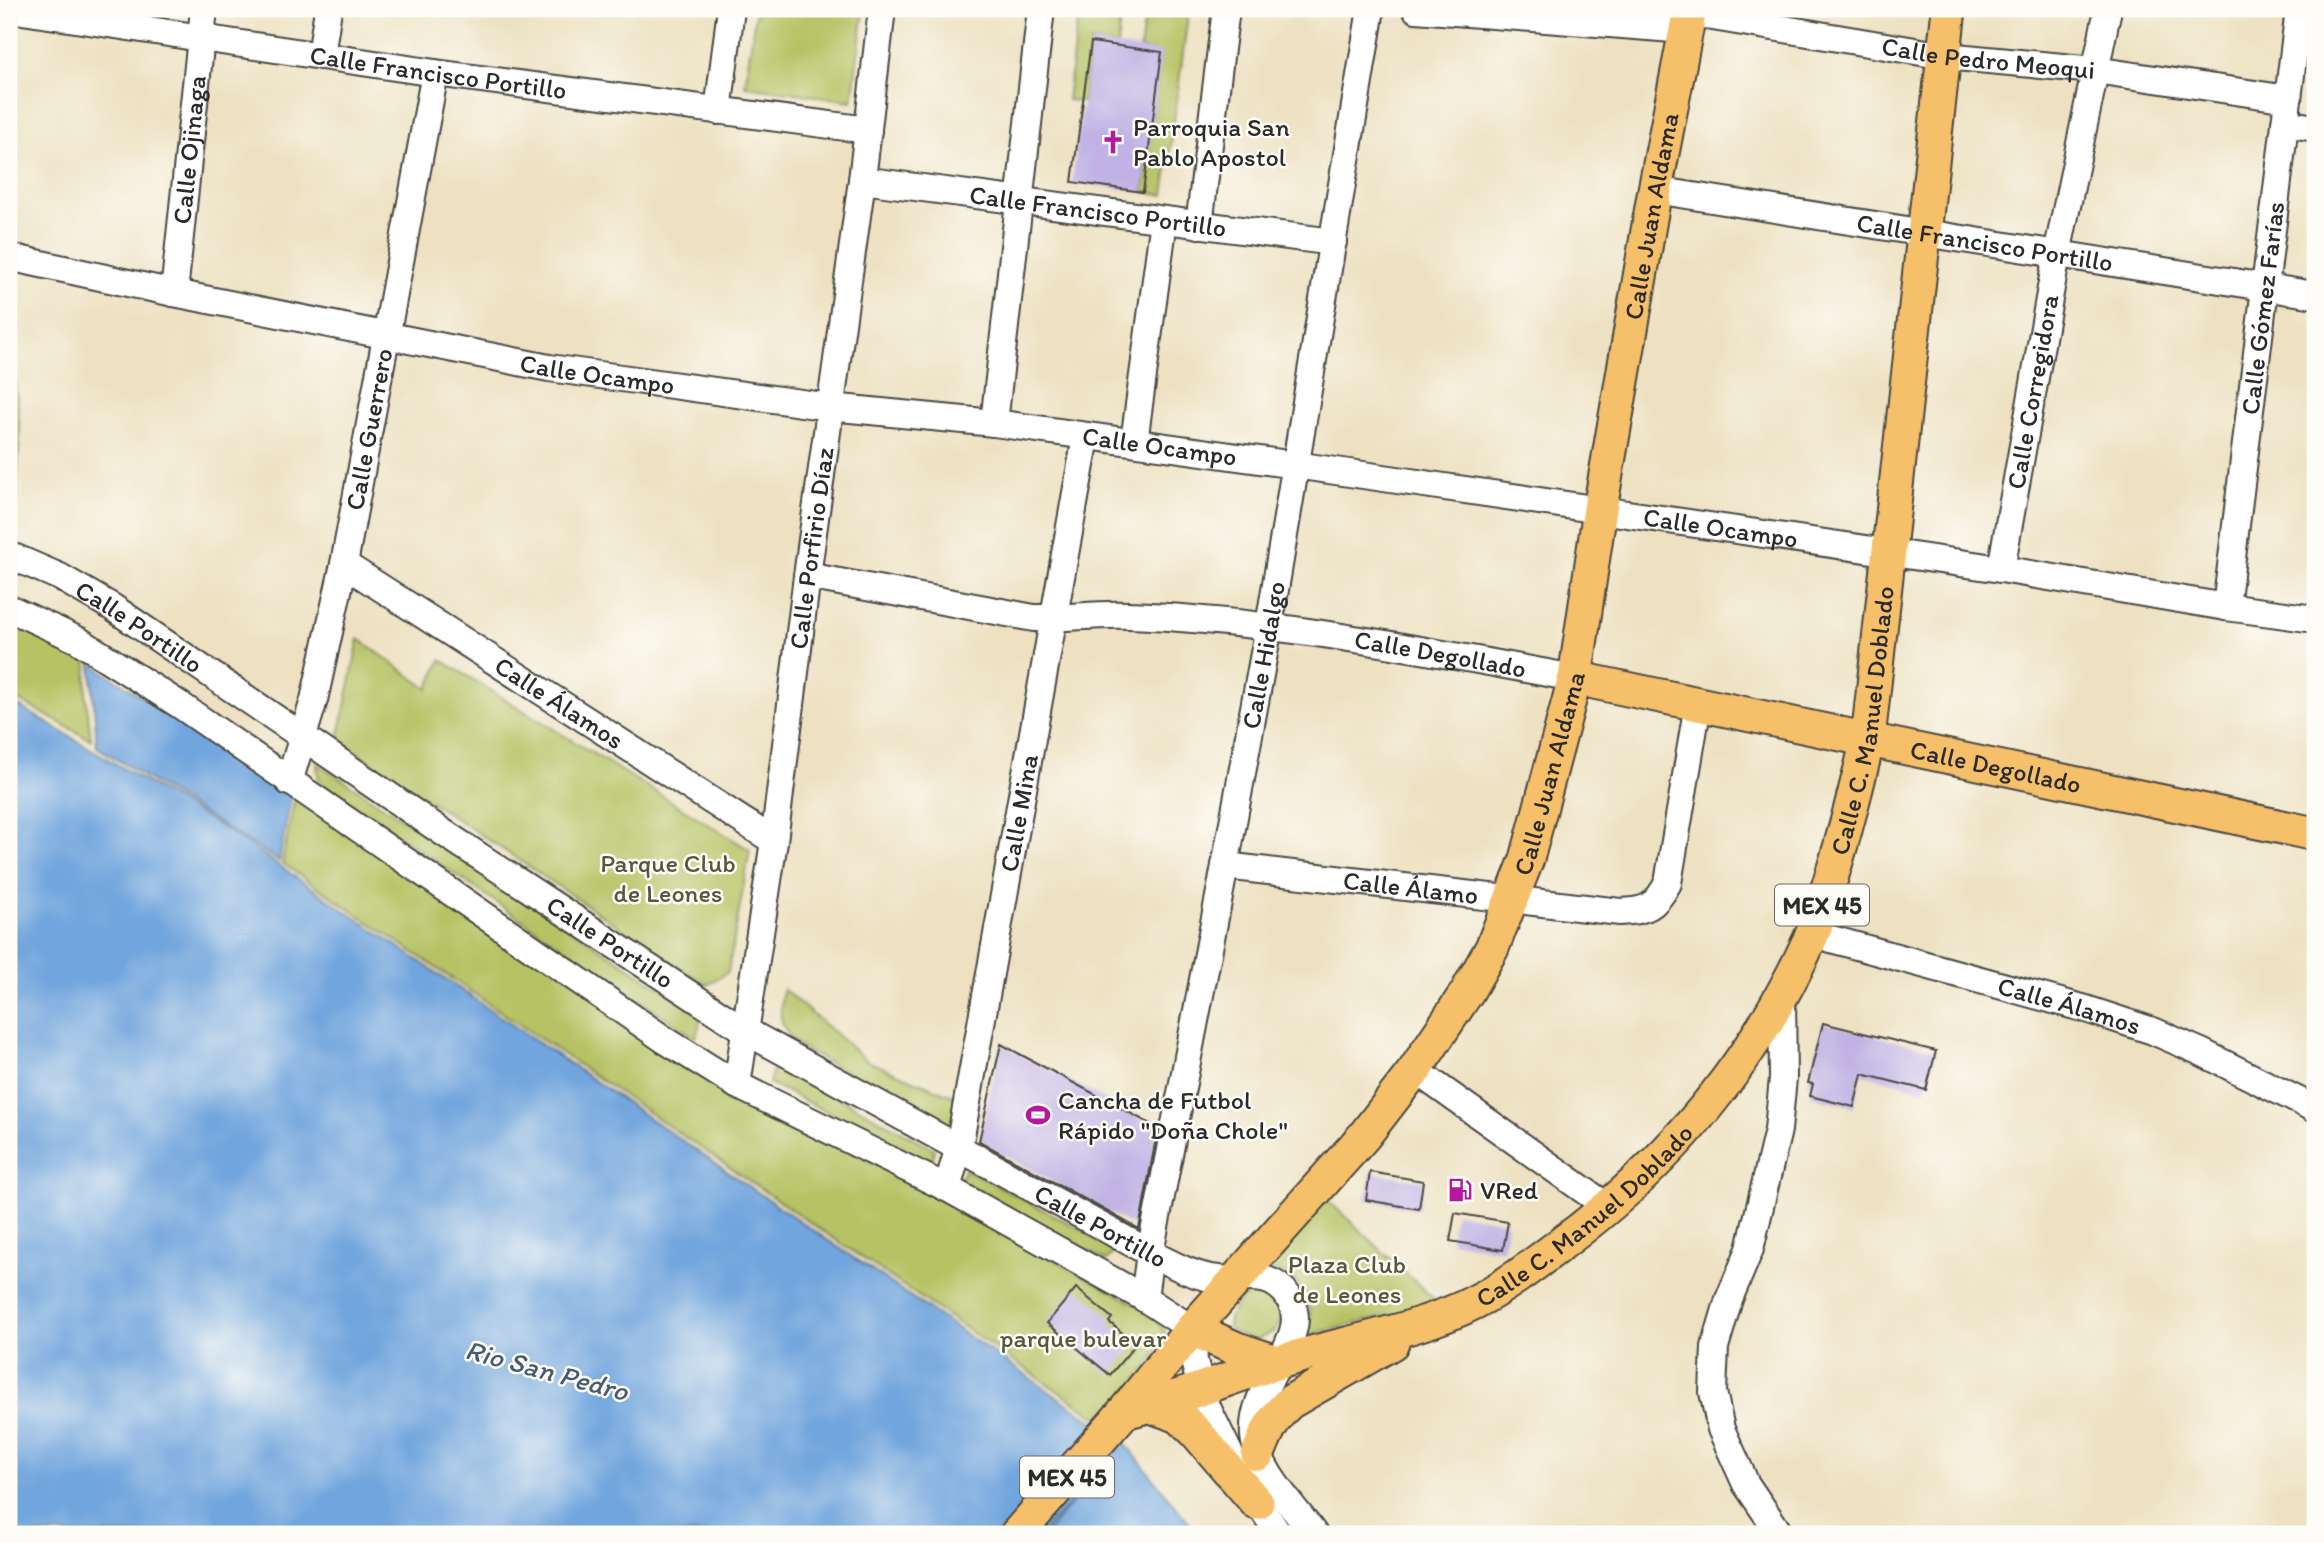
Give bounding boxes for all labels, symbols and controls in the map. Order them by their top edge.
street label: Calle Pedro Meoqui [1879,30,2096,86]
street label: Calle Francisco Portillo [308,38,569,106]
street label: Calle Ojinaga [165,74,213,226]
street label: Calle Juan Aldama [1617,109,1686,322]
place label: Parroquia San Pablo Apostol [1133,111,1290,173]
church icon: Parroquia San Pablo Apostol [1099,128,1127,156]
street label: Calle Francisco Portillo [968,178,1228,244]
street label: Calle Gómez Farías [2234,200,2291,417]
street label: Calle Francisco Portillo [1854,206,2115,279]
street label: Calle Corregidora [1999,291,2066,492]
street label: Calle Guerrero [338,346,400,513]
street label: Calle Ocampo [517,347,677,401]
street label: Calle Ocampo [1080,419,1239,473]
street label: Calle Porfirio Díaz [782,445,841,651]
street label: Calle Ocampo [1641,501,1800,555]
street label: Calle Portillo [70,573,209,680]
street label: Calle Hidalgo [1234,579,1292,731]
street label: Calle C. Manuel Doblado [1823,584,1901,859]
street label: Calle Degollado [1352,623,1529,685]
street label: Calle Álamos [489,649,630,756]
street label: Calle Juan Aldama [1506,667,1592,880]
street label: Calle Degollado [1907,733,2084,800]
street label: Calle Mina [993,751,1045,874]
park label: Parque Club de Leones [600,847,736,909]
street label: Calle Álamo [1341,864,1480,911]
road number: MEX 45 [1775,884,1869,925]
street label: Calle Portillo [540,889,680,996]
street label: Calle Álamos [1994,970,2145,1042]
place label: Cancha de Futbol Rápido "Doña Chole" [1058,1084,1288,1146]
sports icon: Cancha de Futbol Rápido "Doña Chole" [1024,1101,1052,1129]
street label: Calle C. Manuel Doblado [1470,1117,1700,1314]
place label: VRed [1480,1174,1539,1206]
fuel station icon: VRed [1446,1176,1474,1204]
street label: Calle Portillo [1029,1177,1172,1275]
park label: Plaza Club de Leones [1288,1248,1406,1310]
park label: parque bulevar [1000,1322,1167,1354]
water label: Rio San Pedro [462,1332,633,1408]
road number: MEX 45 [1020,1456,1114,1498]

